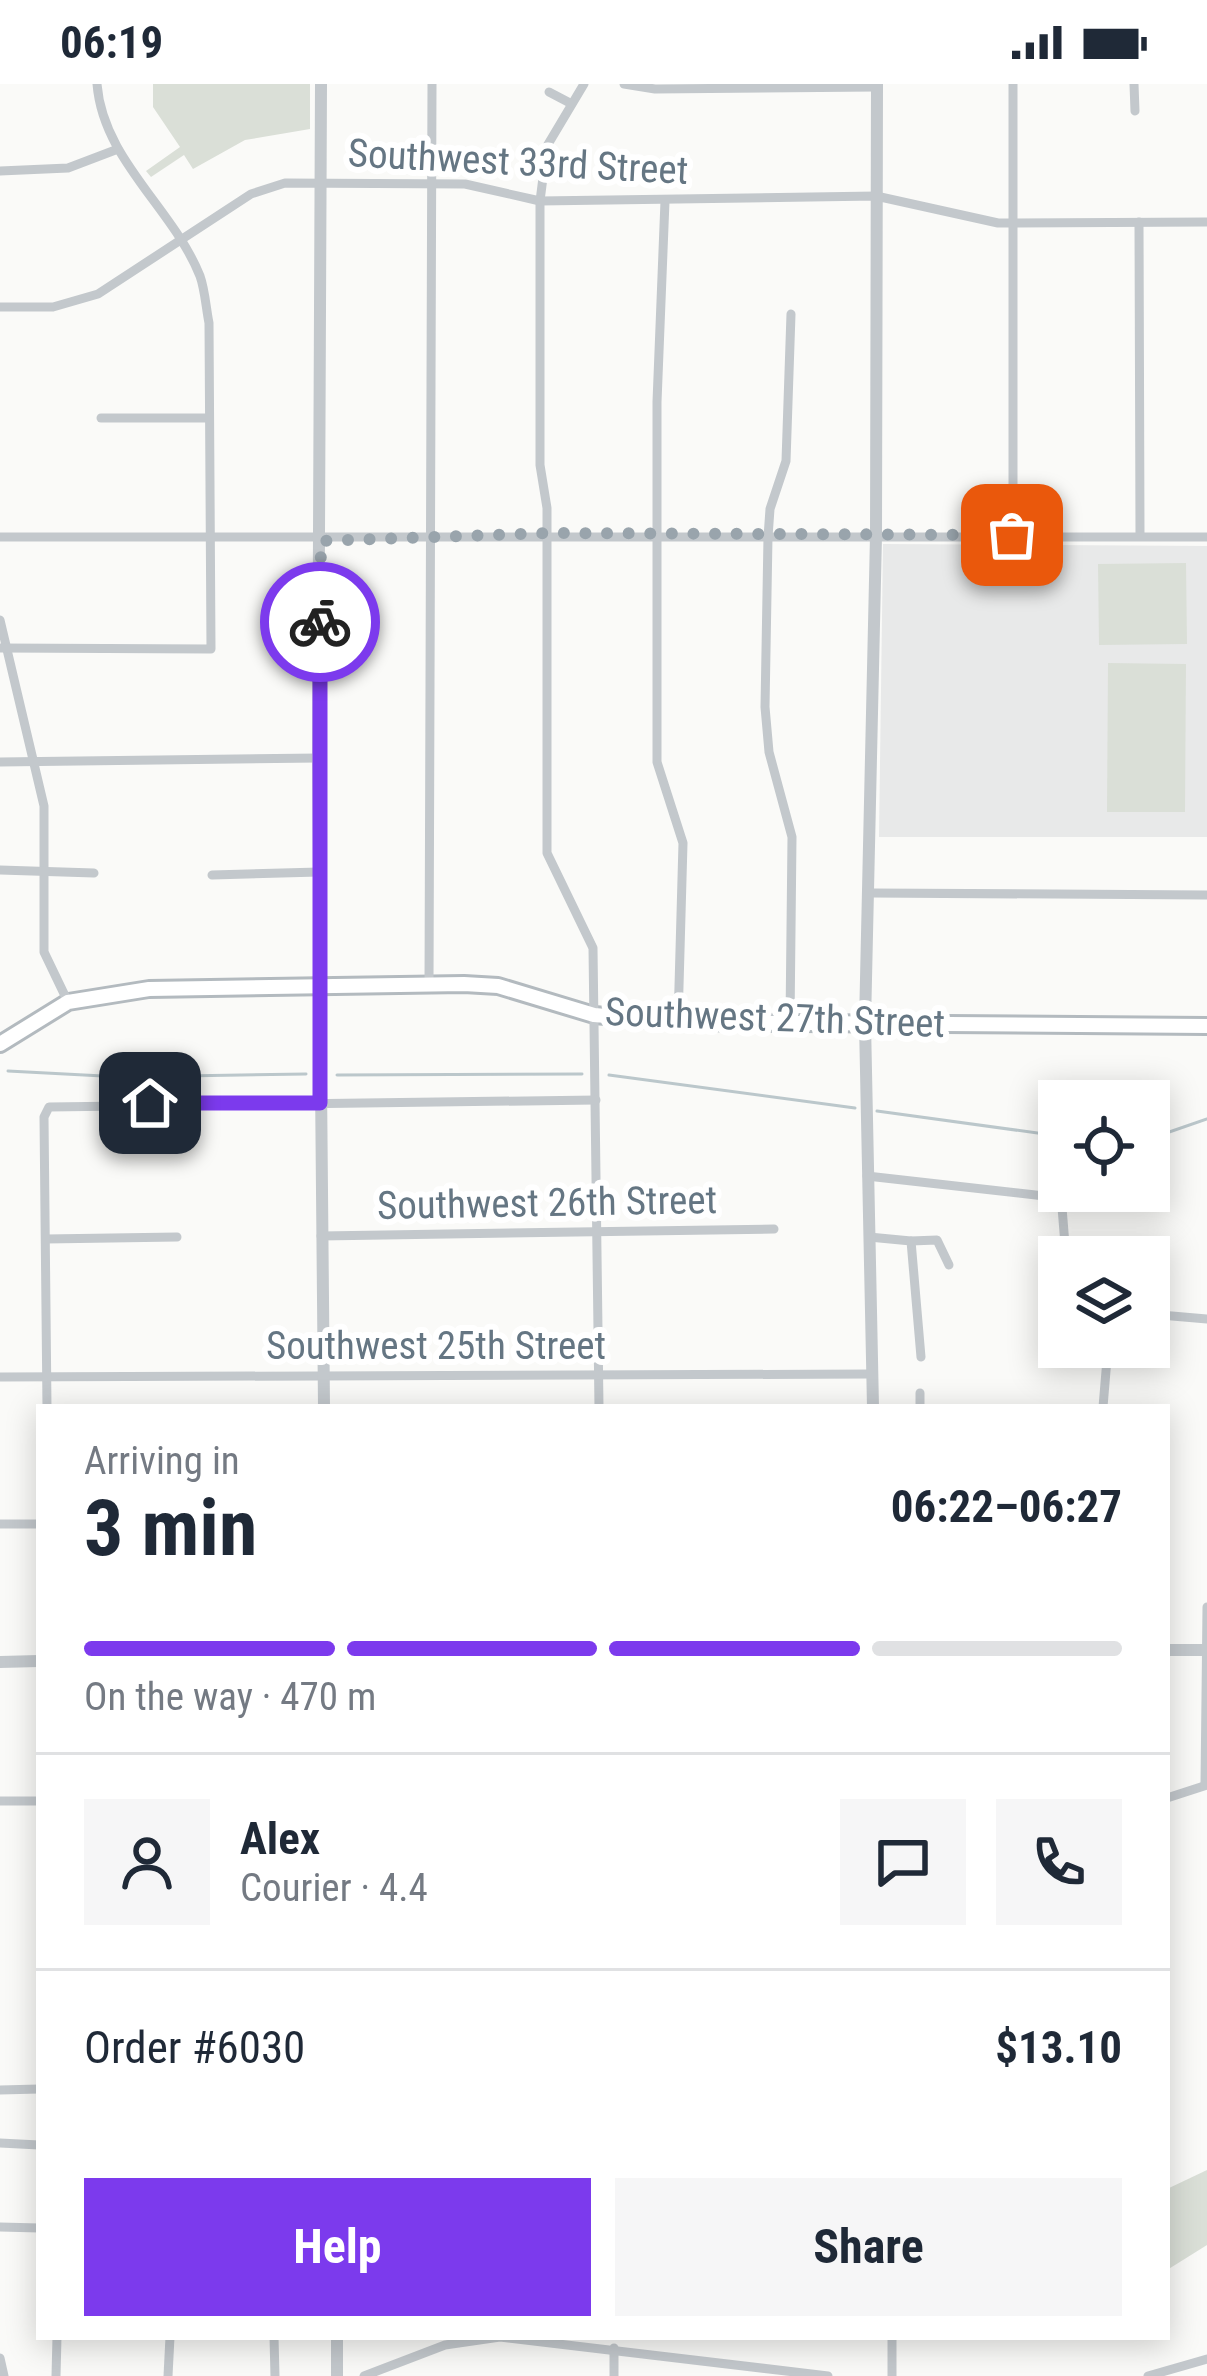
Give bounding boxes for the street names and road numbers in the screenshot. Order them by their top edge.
street label: Southwest 33rd Street [347,130,689,194]
street label: Southwest 27th Street [604,989,946,1047]
street label: Southwest 26th Street [377,1177,717,1229]
street label: Southwest 25th Street [266,1323,606,1369]

